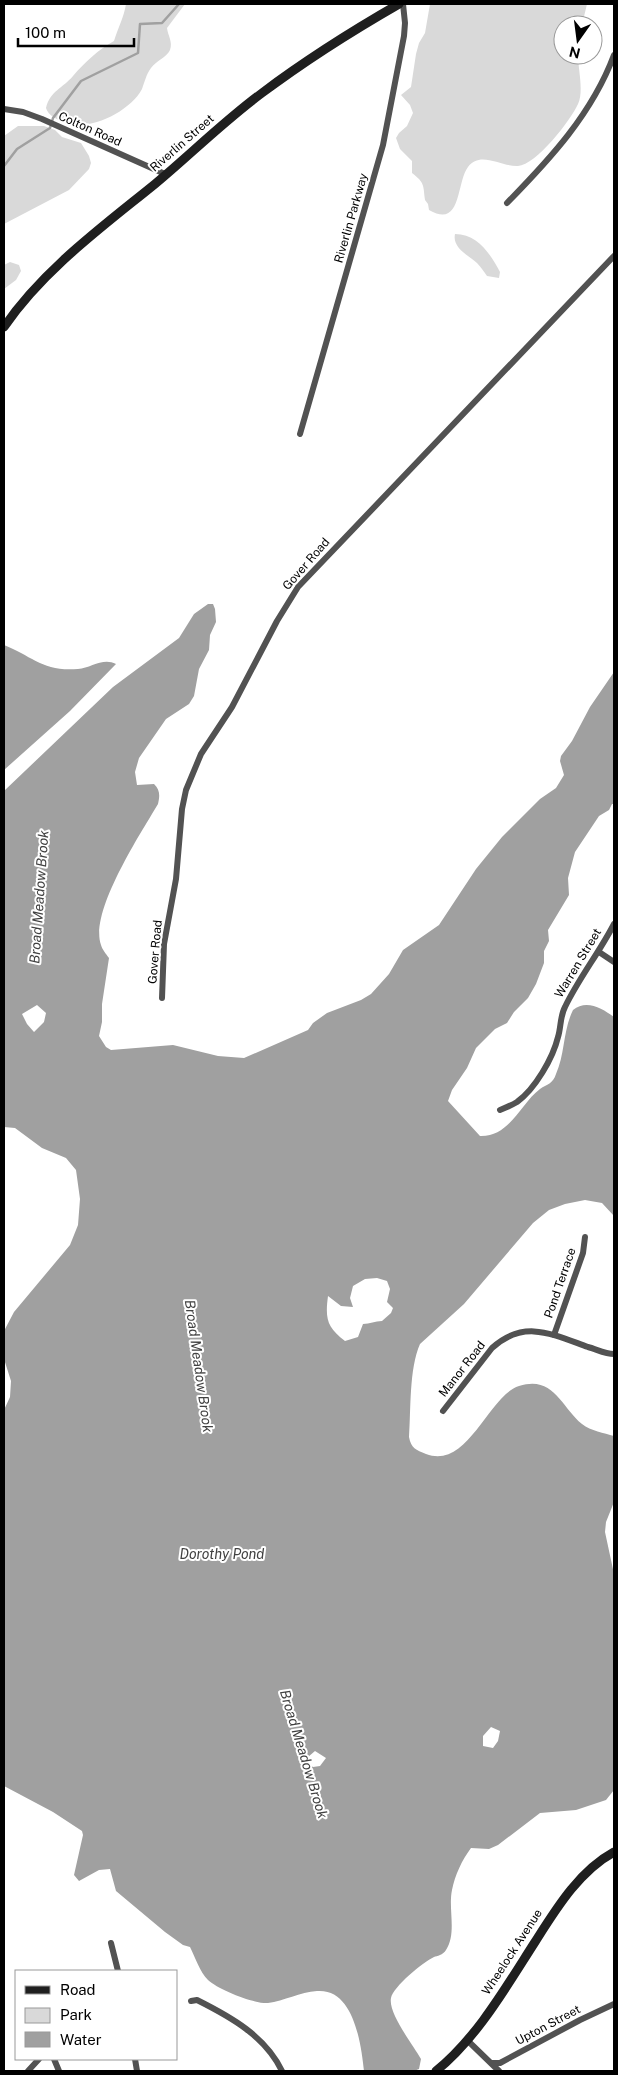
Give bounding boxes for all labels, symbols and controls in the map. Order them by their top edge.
scale bar [18,15,134,47]
north arrow [553,15,603,65]
text: 100 m [25,24,66,41]
text: N [568,44,582,62]
street label: Colton Road [56,109,124,149]
street label: Riverlin Street [147,111,217,175]
street label: Riverlin Parkway [331,171,371,265]
street label: Gover Road [280,535,332,593]
water label: Broad Meadow Brook [26,829,52,964]
street label: Gover Road [145,919,165,985]
street label: Warren Street [552,925,604,1000]
street label: Pond Terrace [541,1246,579,1320]
water label: Broad Meadow Brook [182,1299,216,1434]
street label: Manor Road [436,1338,488,1400]
water label: Dorothy Pond [180,1546,264,1562]
water label: Broad Meadow Brook [277,1688,331,1821]
street label: Wheelock Avenue [479,1906,545,1997]
legend [15,1970,178,2060]
text: Road [60,1981,96,1998]
street label: Upton Street [513,2002,583,2048]
text: Park [60,2006,92,2023]
text: Water [60,2031,102,2048]

